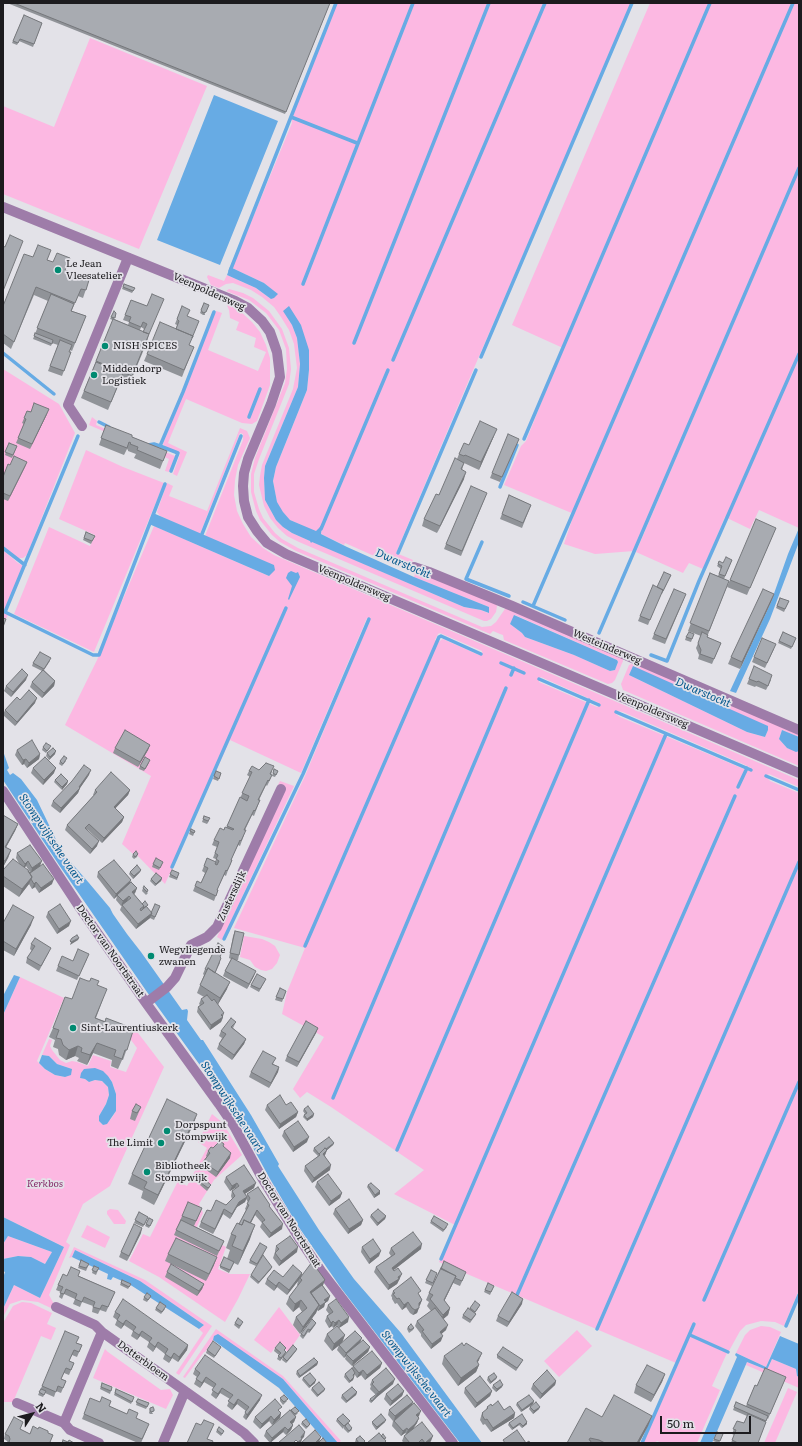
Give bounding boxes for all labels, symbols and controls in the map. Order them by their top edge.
place label: Le Jean Vleesatelier [66,258,122,282]
marker: Le Jean Vleesatelier [53,265,63,275]
street label: Veenpoldersweg [171,271,247,313]
place label: NISH SPICES [113,340,177,352]
marker: NISH SPICES [100,341,110,351]
place label: Middendorp Logistiek [102,363,162,386]
marker: Middendorp Logistiek [89,370,99,380]
water label: Dwarstocht [373,546,433,582]
street label: Veenpoldersweg [316,562,392,604]
street label: Westeinderweg [571,627,643,667]
water label: Dwarstocht [673,675,733,711]
street label: Veenpoldersweg [614,689,690,731]
water label: Stompwijksche vaart [16,792,86,886]
street label: Zustersdijk [215,869,249,923]
street label: Doctor van Noortstraat [73,902,147,1000]
place label: Wegvliegende zwanen [159,944,226,968]
marker: Wegvliegende zwanen [146,951,156,961]
place label: Sint-Laurentiuskerk [81,1022,178,1034]
marker: Sint-Laurentiuskerk [68,1023,78,1033]
water label: Stompwijksche vaart [198,1059,266,1155]
place label: Dorpspunt Stompwijk [175,1119,227,1142]
marker: Dorpspunt Stompwijk [162,1126,172,1136]
place label: The Limit [107,1137,153,1149]
marker: The Limit [156,1138,166,1148]
place label: Bibliotheek Stompwijk [155,1160,210,1184]
marker: Bibliotheek Stompwijk [142,1167,152,1177]
street label: Doctor van Noortstraat [255,1170,323,1270]
park label: Kerkbos [27,1178,63,1190]
water label: Stompwijksche vaart [378,1328,454,1420]
street label: Dotterbloem [115,1338,171,1384]
north arrow [12,1394,52,1434]
text: N [33,1399,51,1415]
scale bar [662,1408,753,1434]
text: 50 m [667,1414,694,1432]

